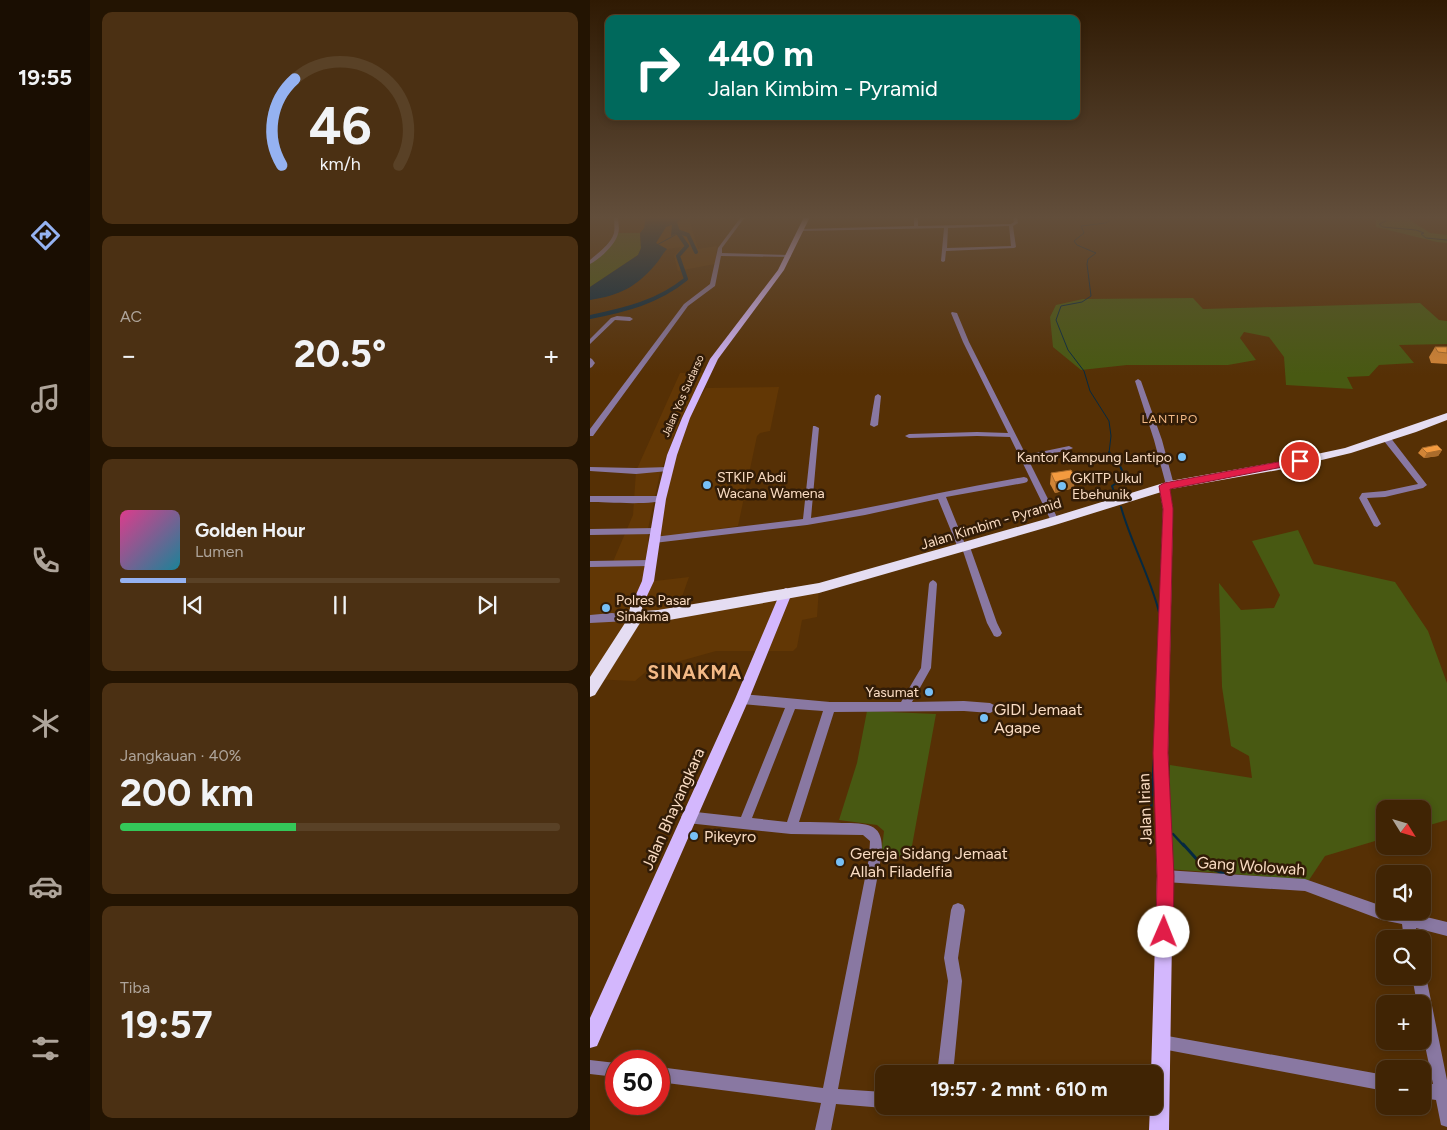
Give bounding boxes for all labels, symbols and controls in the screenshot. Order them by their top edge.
text: 440 m [708,33,814,75]
icon: right [625,35,690,100]
text: 19:55 [18,64,72,91]
text: Jalan Kimbim - Pyramid [708,75,938,102]
text: 46 [308,95,372,157]
text: km/h [320,153,360,174]
icon: directions [28,218,63,253]
text: AC [120,307,142,326]
text: 20.5° [294,331,386,377]
text: − [120,338,137,372]
text: + [543,338,560,372]
street label: Jalan Yos Sudarso [659,353,707,439]
icon: music [28,381,63,416]
district label: LANTIPO [1142,412,1198,426]
pin [1279,440,1321,482]
icon: arrive [1286,447,1314,475]
place label: Kantor Kampung Lantipo [1017,449,1172,466]
marker: Kantor Kampung Lantipo [1176,451,1188,463]
place label: STKIP Abdi Wacana Wamena [717,469,825,502]
place label: GKITP Ukul Ebehunik [1072,470,1142,503]
marker: STKIP Abdi Wacana Wamena [701,479,713,491]
marker: GKITP Ukul Ebehunik [1056,480,1068,492]
street label: Jalan Kimbim - Pyramid [919,494,1063,554]
text: Golden Hour [195,519,305,542]
text: Lumen [195,542,244,561]
icon: phone [28,543,63,578]
icon: previous [179,591,207,619]
icon: pause [326,591,354,619]
icon: next [473,591,501,619]
place label: Polres Pasar Sinakma [616,592,691,625]
marker: Polres Pasar Sinakma [600,602,612,614]
district label: SINAKMA [648,661,742,684]
place label: Yasumat [866,684,919,701]
marker: Yasumat [923,686,935,698]
place label: GIDI Jemaat Agape [994,700,1083,737]
icon: climate [28,706,63,741]
marker: GIDI Jemaat Agape [978,712,990,724]
street label: Jalan Bhayangkara [638,745,708,873]
text: Jangkauan · 40% [120,746,241,765]
text: 200 km [120,770,254,816]
street label: Jalan Irian [1134,773,1156,845]
north arrow [1376,800,1431,855]
map controls [1376,800,1431,1115]
place label: Pikeyro [704,827,756,846]
marker: Pikeyro [688,830,700,842]
place label: Gereja Sidang Jemaat Allah Filadelfia [850,844,1008,881]
street label: Gang Wolowah [1196,853,1306,879]
marker: Gereja Sidang Jemaat Allah Filadelfia [834,856,846,868]
button: sound [1376,865,1431,920]
icon: car [28,869,63,904]
position arrow [1137,905,1189,957]
button: search [1376,930,1431,985]
text: Tiba [120,978,150,997]
button: + [1376,995,1431,1050]
text: 19:57 [120,1002,213,1048]
icon: filters [28,1031,63,1066]
speed limit sign: 50 [605,1050,670,1115]
button: − [1376,1060,1431,1115]
text: 19:57 · 2 mnt · 610 m [930,1078,1108,1101]

